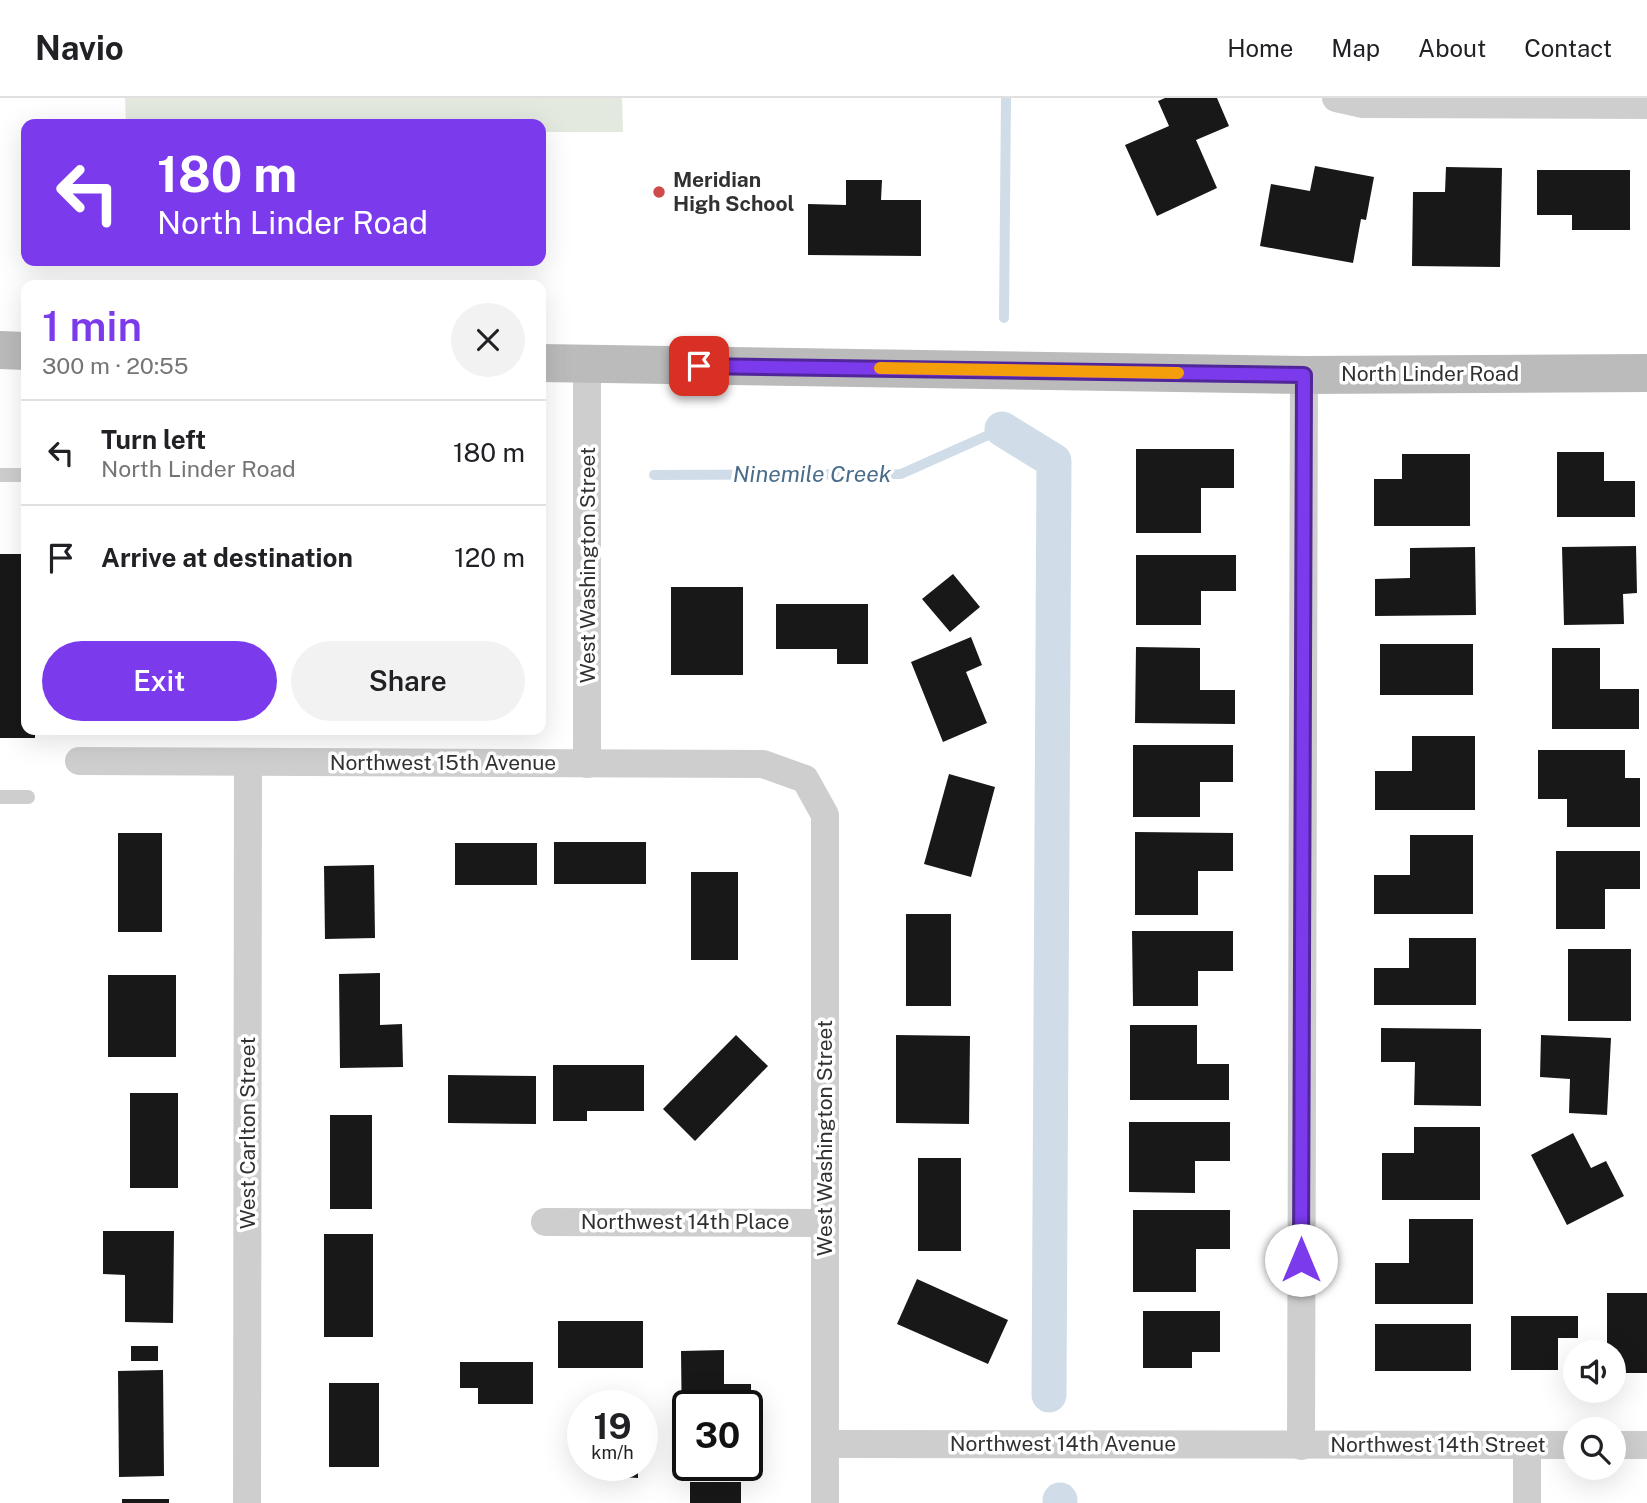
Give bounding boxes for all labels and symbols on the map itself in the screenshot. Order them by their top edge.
place label: Meridian High School [673,167,795,216]
marker: Meridian High School [651,184,667,200]
pin [669,336,729,396]
street label: North Linder Road [1341,361,1519,386]
street label: West Washington Street [575,447,600,683]
water label: Ninemile Creek [733,460,892,487]
street label: Northwest 15th Avenue [330,750,556,775]
street label: West Washington Street [812,1020,837,1256]
street label: West Carlton Street [235,1037,260,1229]
street label: Northwest 14th Place [581,1209,789,1234]
position arrow [1264,1223,1338,1297]
speed limit sign: 30 [672,1390,763,1481]
street label: Northwest 14th Avenue [950,1431,1176,1456]
street label: Northwest 14th Street [1330,1432,1546,1457]

